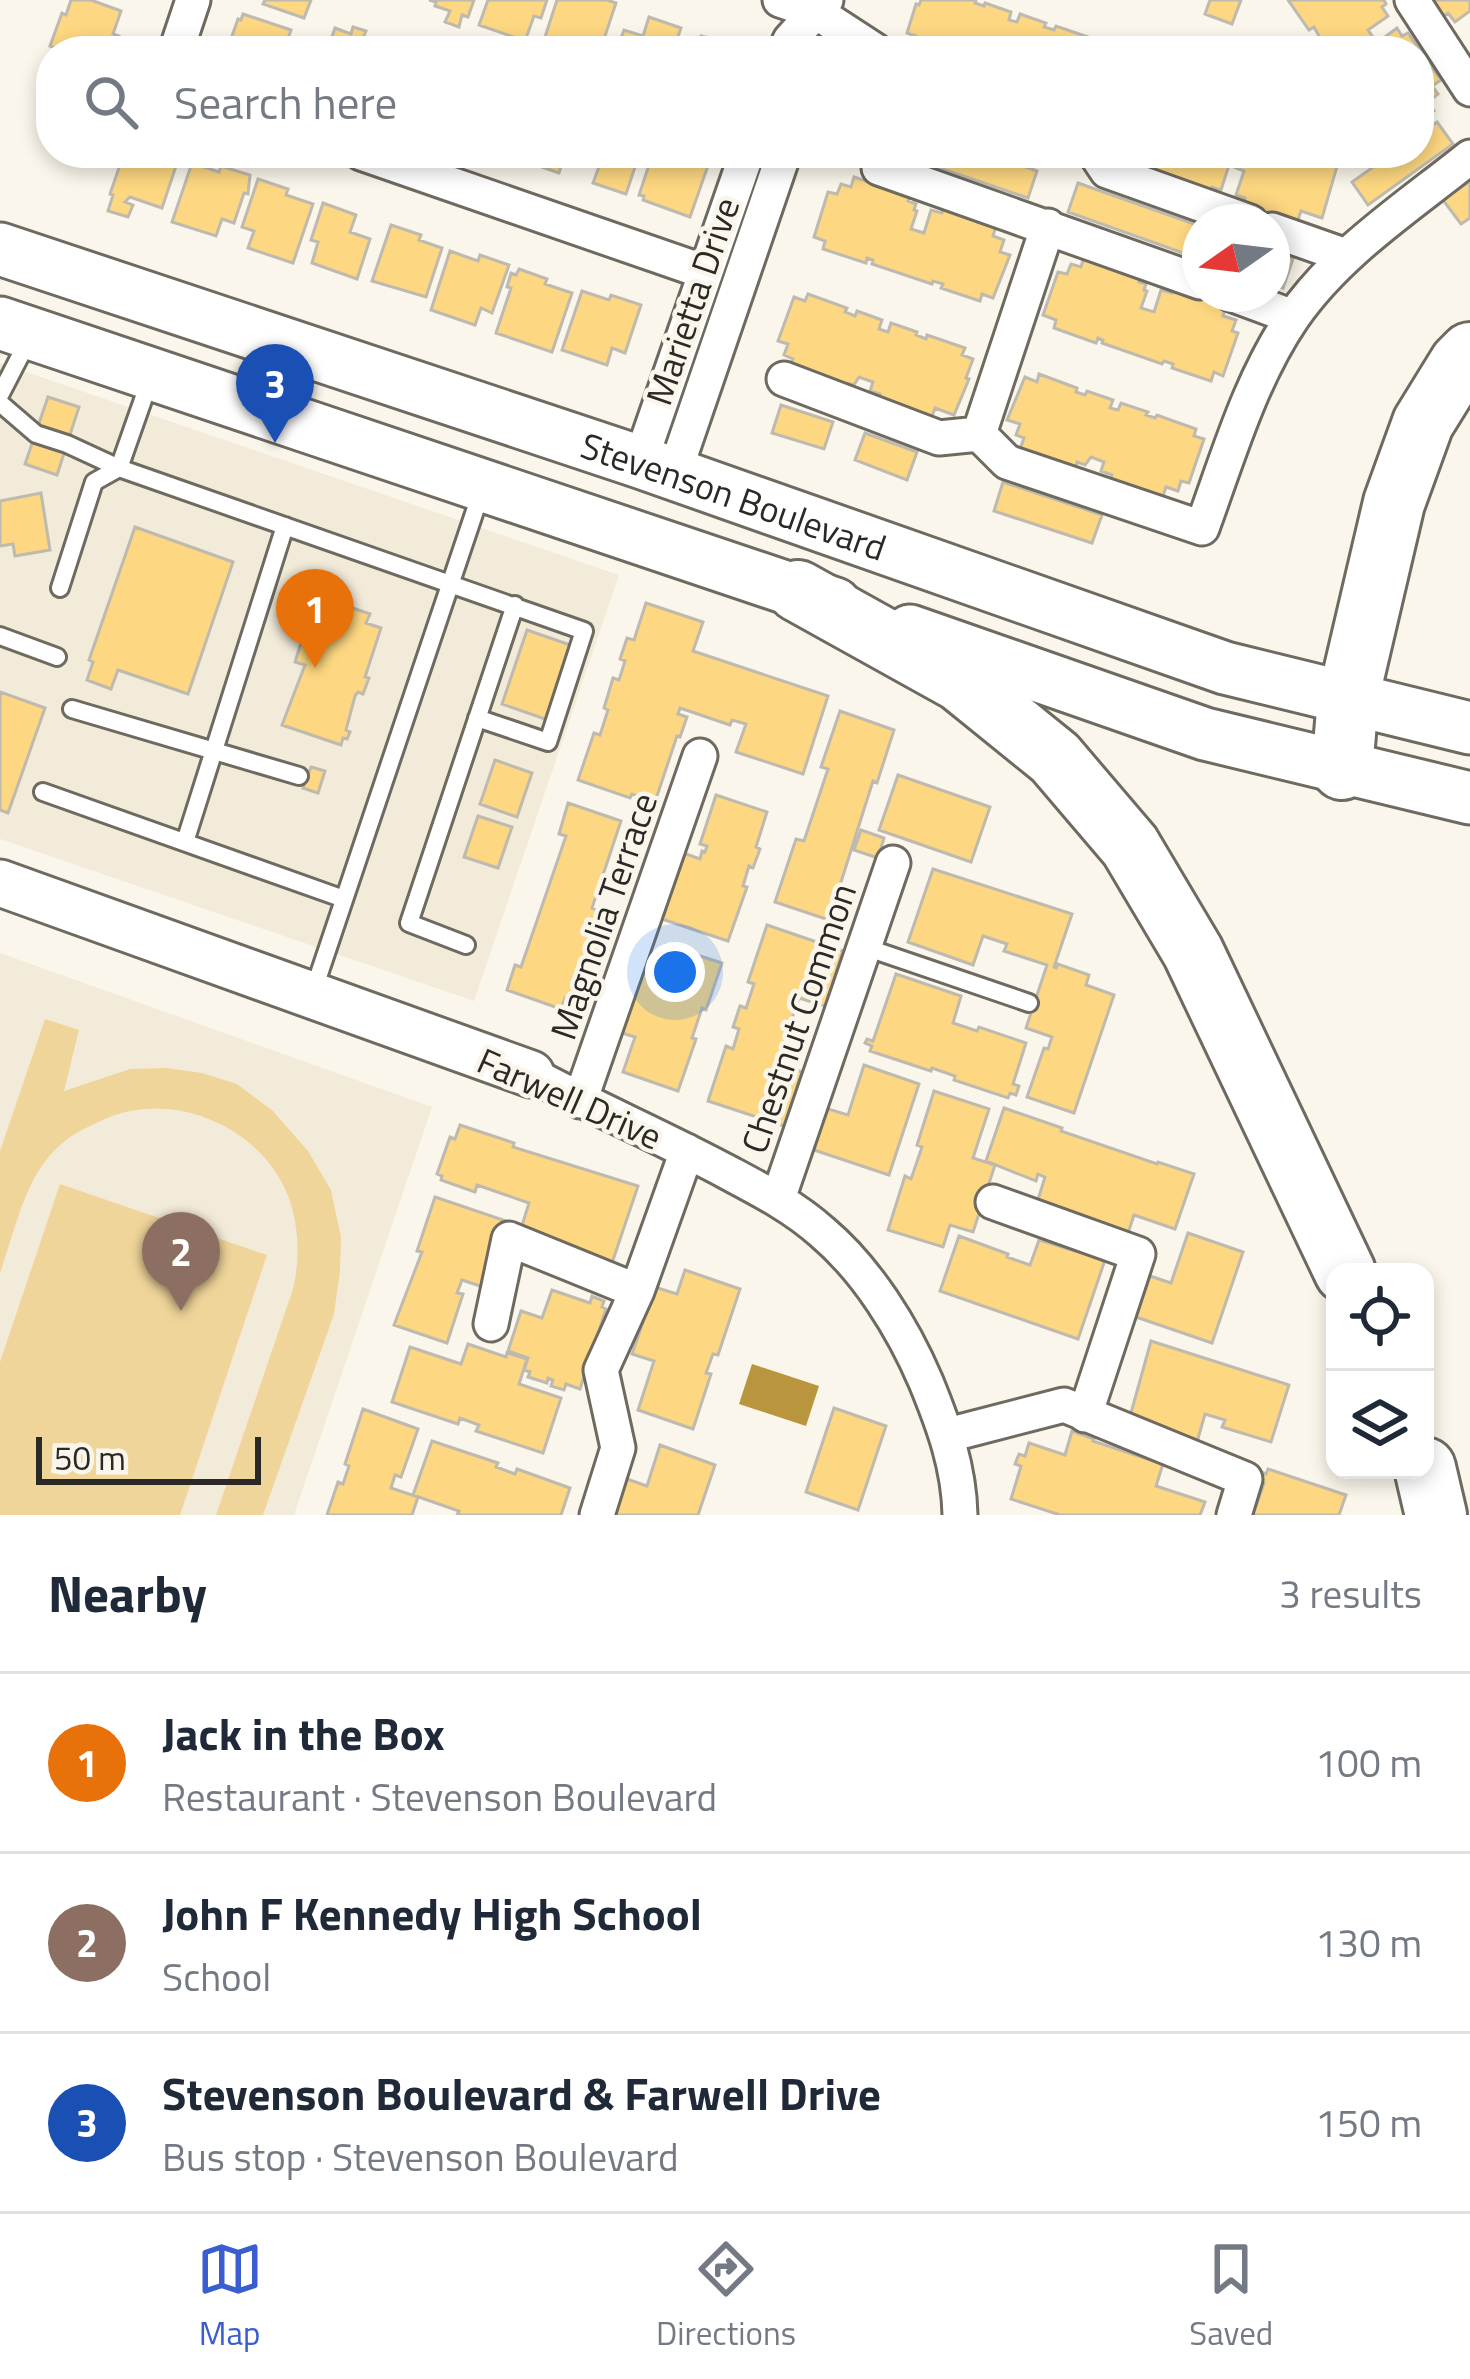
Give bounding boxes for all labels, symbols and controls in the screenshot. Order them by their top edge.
search box [36,36,1434,168]
text: Search here [174,68,397,136]
icon: search [78,69,144,135]
street label: Marietta Drive [631,190,753,412]
north arrow [1182,204,1290,312]
pin: 3 [236,344,314,443]
street label: Stevenson Boulevard [574,417,894,574]
pin: 1 [276,569,354,668]
street label: Magnolia Terrace [535,785,671,1047]
street label: Chestnut Common [726,876,870,1160]
your location [645,942,705,1002]
street label: Farwell Drive [469,1033,671,1163]
pin: 2 [142,1212,220,1311]
map controls [1326,1263,1434,1479]
button: locate [1326,1263,1434,1371]
button: layers [1326,1371,1434,1479]
scale bar [36,1431,261,1484]
text: 50 m [54,1433,126,1483]
text: Nearby [48,1554,207,1632]
text: 3 results [1279,1564,1422,1623]
text: Jack in the Box [162,1699,444,1767]
text: 1 [76,1733,98,1792]
text: 100 m [1315,1733,1422,1792]
text: Restaurant · Stevenson Boulevard [162,1767,717,1826]
text: John F Kennedy High School [162,1879,702,1947]
text: 2 [76,1913,98,1972]
text: 130 m [1315,1913,1422,1972]
text: School [162,1947,271,2006]
text: Stevenson Boulevard & Farwell Drive [162,2059,881,2127]
text: 3 [76,2093,98,2152]
text: 150 m [1315,2093,1422,2152]
text: Bus stop · Stevenson Boulevard [162,2127,679,2186]
tab: Map [197,2236,263,2358]
tab: Directions [656,2236,796,2358]
tab: Saved [1189,2236,1273,2358]

